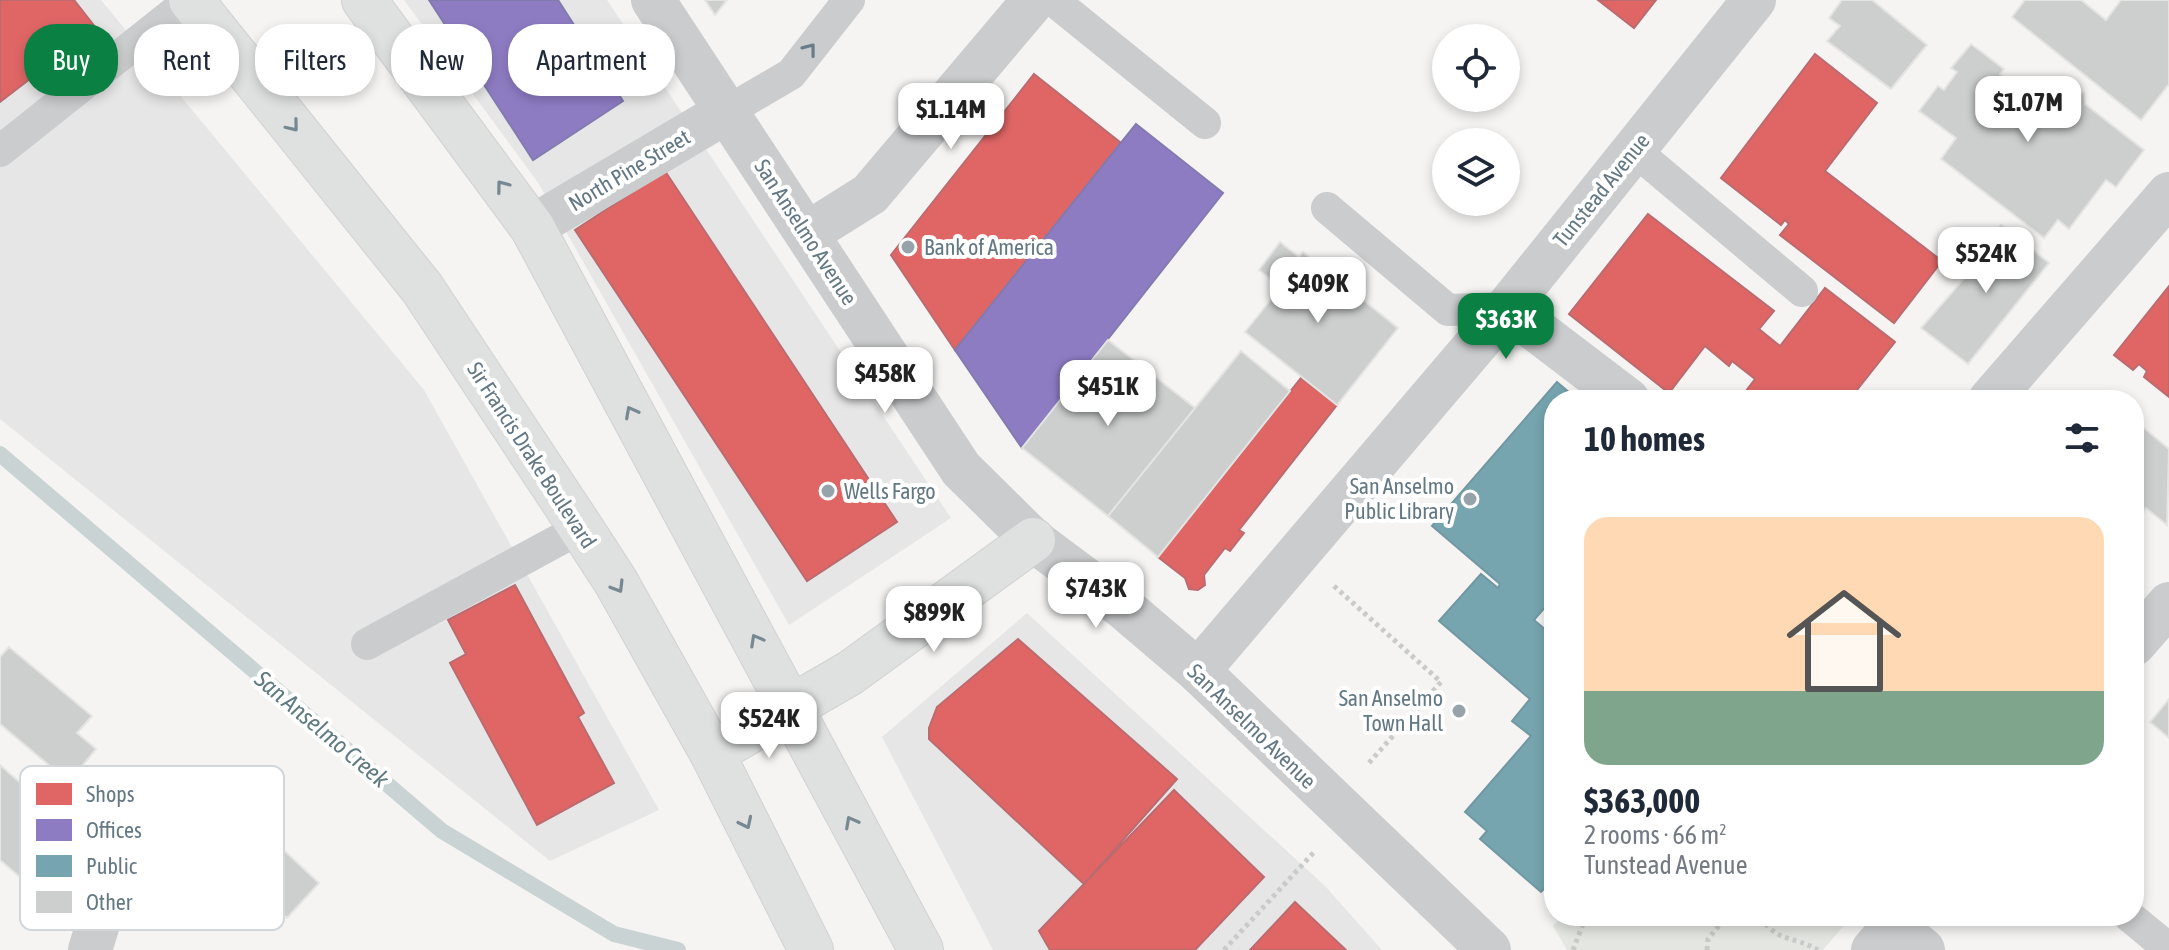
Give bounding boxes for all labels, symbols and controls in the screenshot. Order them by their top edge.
chip: Buy [24,24,118,96]
chip: Rent [134,24,239,96]
chip: Filters [255,24,375,96]
chip: New [391,24,492,96]
chip: Apartment [508,24,675,96]
map controls [1432,24,1520,216]
button: locate [1432,24,1520,112]
one-way arrow [800,44,815,58]
pin: $1.07M [1963,76,2093,144]
pin: $1.14M [886,83,1016,151]
text: $1.07M [1993,87,2063,117]
text: $1.14M [916,94,986,124]
one-way arrow [283,117,297,132]
street label: North Pine Street [564,124,694,216]
button: layers [1432,128,1520,216]
street label: Tunstead Avenue [1547,128,1655,252]
street label: San Anselmo Avenue [749,154,863,310]
one-way arrow [497,181,512,195]
pin: $524K [1930,227,2042,295]
place label: Bank of America [924,234,1054,260]
marker: Bank of America [899,238,917,256]
text: $524K [1956,238,2016,268]
pin: $409K [1262,257,1374,325]
text: $409K [1288,268,1348,298]
pin: $363K [1450,293,1562,361]
text: $363K [1476,304,1536,334]
pin: $458K [829,347,941,415]
street label: Sir Francis Drake Boulevard [462,357,602,553]
text: $458K [855,358,915,388]
pin: $451K [1052,360,1164,428]
text: $451K [1078,371,1138,401]
one-way arrow [626,405,641,420]
icon: filters [2060,416,2104,460]
text: 10 homes [1584,419,1705,458]
place label: San Anselmo Public Library [1344,473,1454,524]
place label: Wells Fargo [844,478,936,504]
marker: Wells Fargo [819,482,837,500]
marker: San Anselmo Public Library [1461,490,1479,508]
pin: $743K [1040,562,1152,630]
icon: home [1772,569,1916,713]
text: $743K [1066,573,1126,603]
one-way arrow [609,578,624,593]
pin: $899K [878,586,990,654]
text: $899K [904,597,964,627]
one-way arrow [751,633,766,648]
street label: San Anselmo Avenue [1182,658,1322,794]
water label: San Anselmo Creek [249,665,395,793]
place label: San Anselmo Town Hall [1339,685,1443,736]
pin: $524K [713,692,825,760]
marker: San Anselmo Town Hall [1450,702,1468,720]
text: $524K [739,703,799,733]
legend [20,766,284,930]
text: Shops [86,781,135,807]
text: $363,000 [1584,781,1700,820]
one-way arrow [737,815,753,829]
text: Offices [86,817,142,843]
one-way arrow [845,817,861,831]
text: 2 rooms · 66 m² [1584,820,1726,850]
text: Tunstead Avenue [1584,850,1747,880]
text: Public [86,853,138,879]
text: Other [86,889,133,915]

